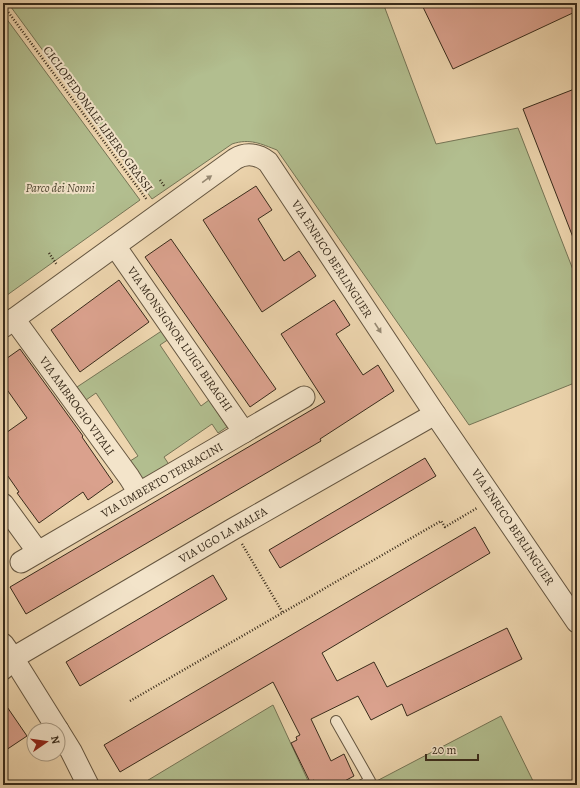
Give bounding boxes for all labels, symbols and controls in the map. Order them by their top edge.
street label: CICLOPEDONALE LIBERO GRASSI [40,43,156,195]
one-way arrow [201,175,212,183]
park label: Parco dei Nonni [25,180,95,196]
street label: VIA ENRICO BERLINGUER [287,196,376,322]
street label: VIA MONSIGNOR LUIGI BIRAGHI [123,262,236,415]
one-way arrow [374,323,382,333]
street label: VIA AMBROGIO VITALI [35,352,118,459]
street label: VIA UMBERTO TERRACINI [97,439,226,522]
street label: VIA ENRICO BERLINGUER [467,465,558,589]
street label: VIA UGO LA MALFA [175,503,271,567]
north arrow [26,722,66,762]
text: N [47,734,63,745]
scale bar [426,736,478,762]
text: 20 m [432,742,456,758]

